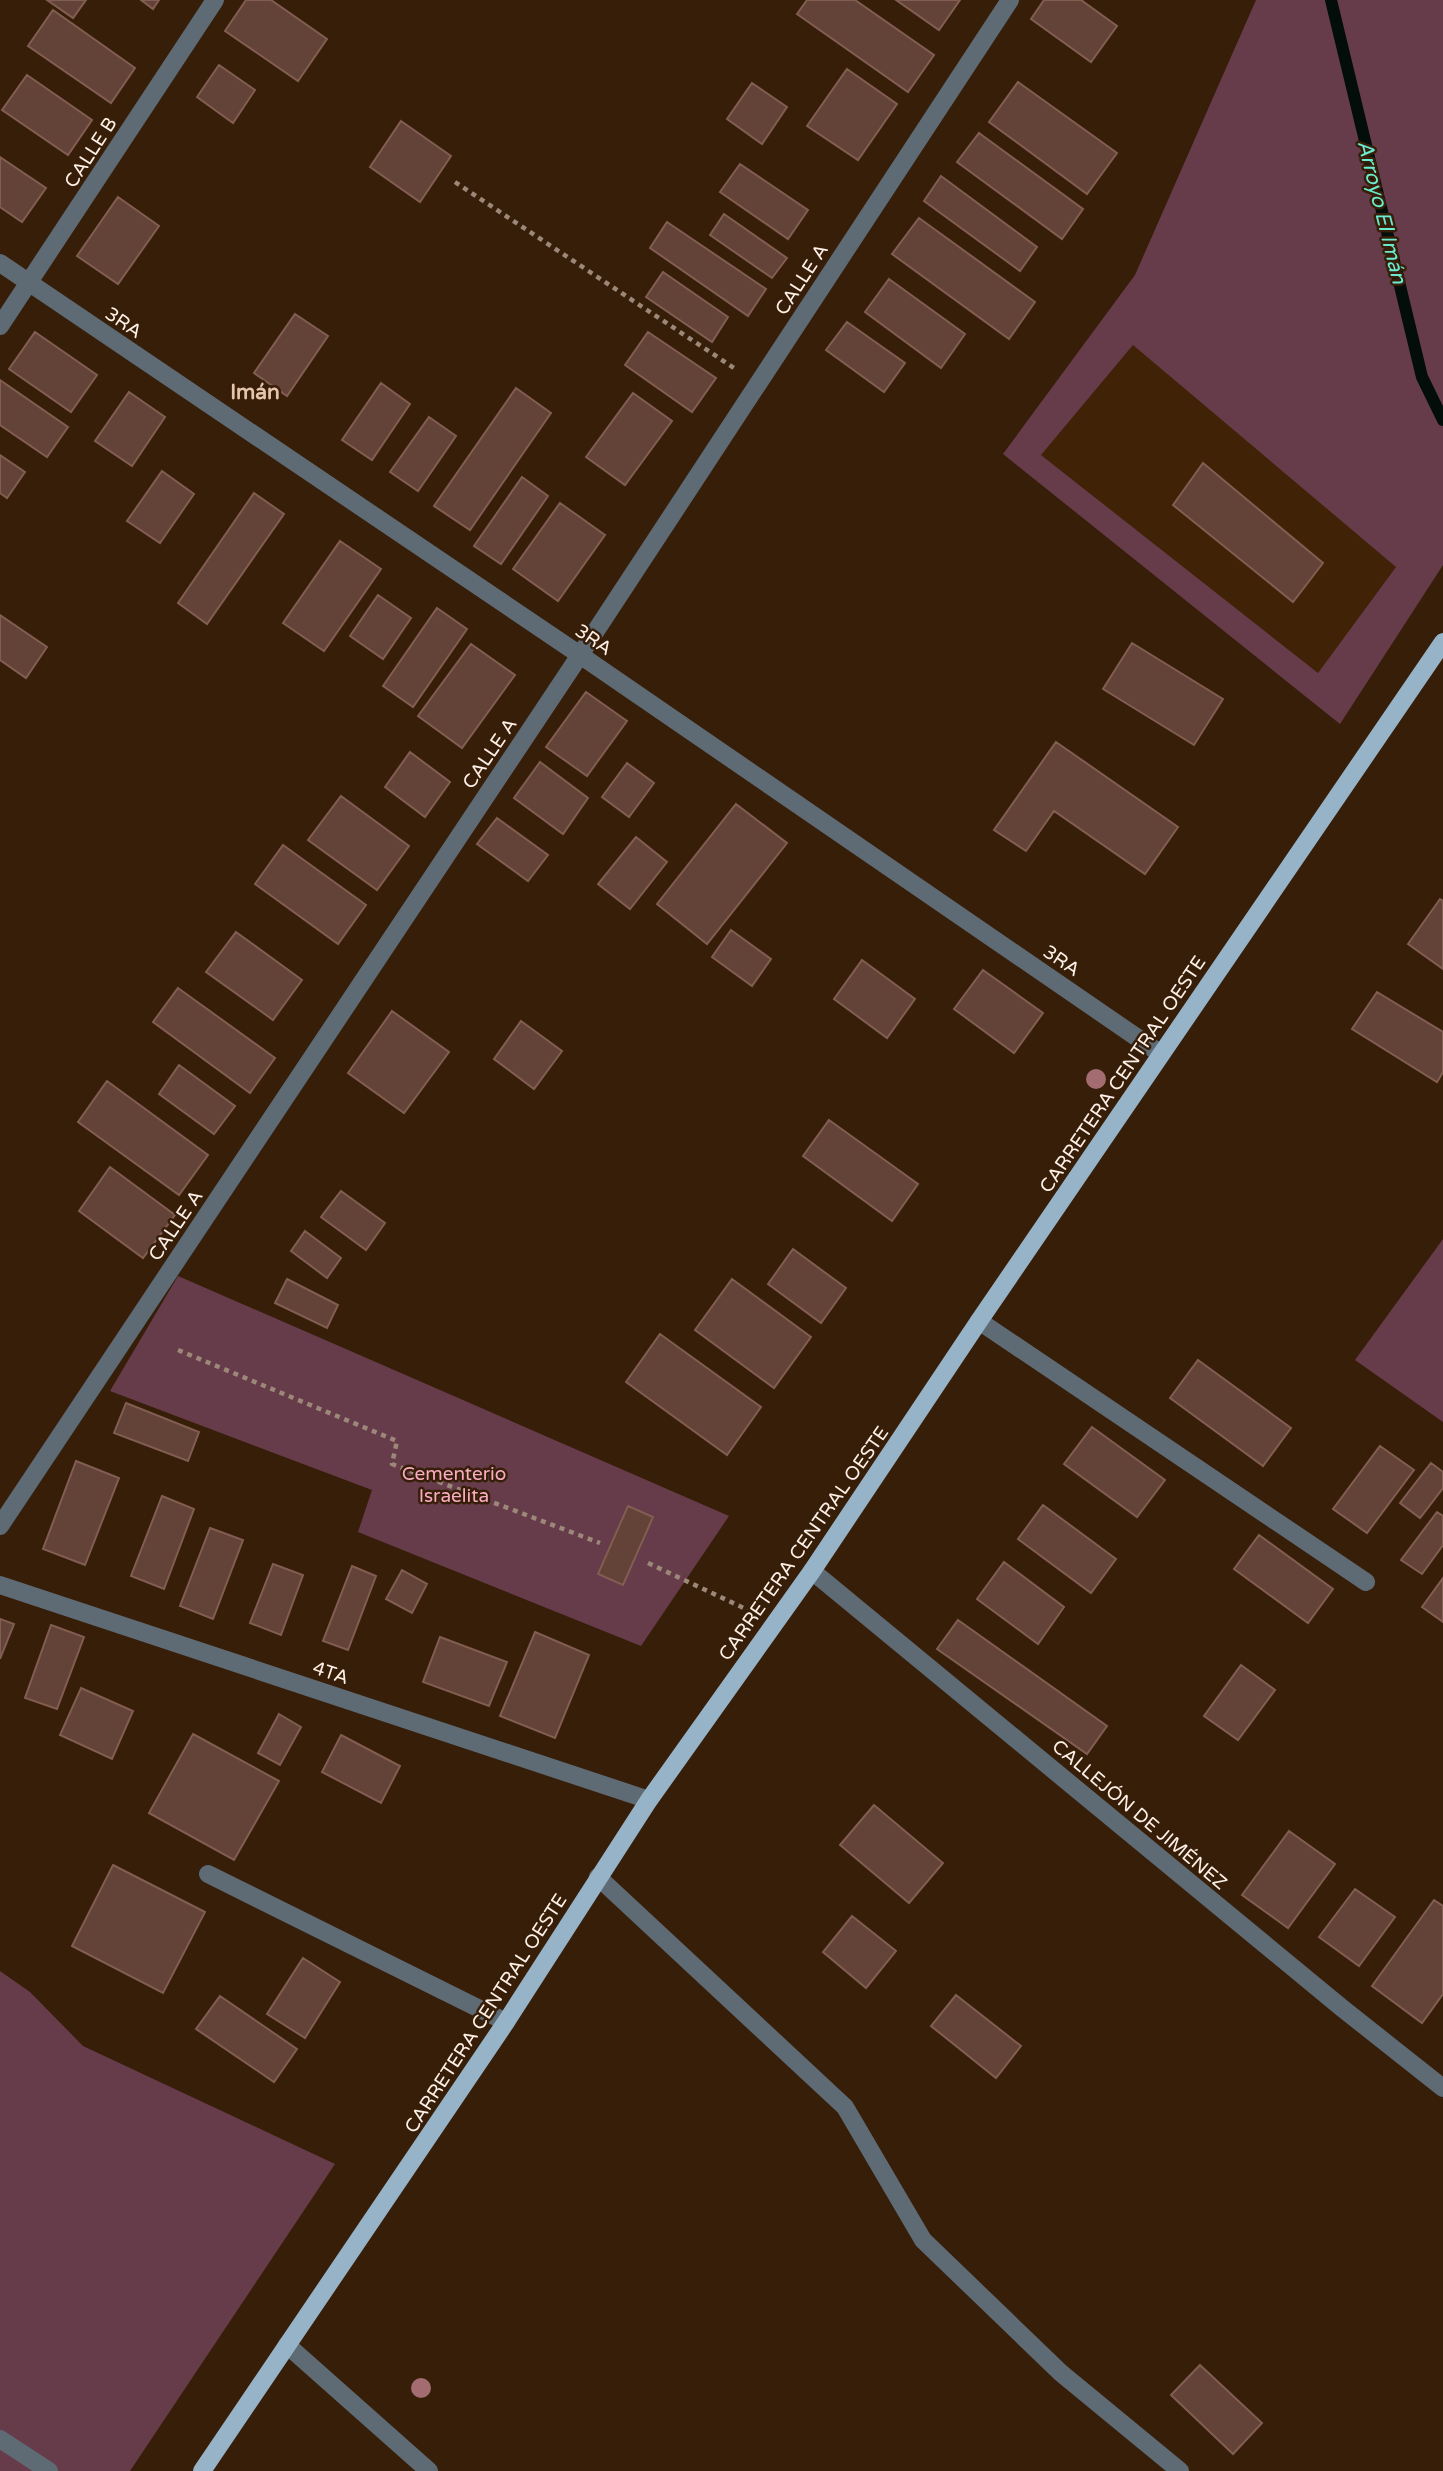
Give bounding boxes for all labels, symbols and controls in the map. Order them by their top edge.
street label: CALLE B [60,113,122,192]
water label: Arroyo El Imán [1352,138,1412,288]
street label: CALLE A [771,240,833,319]
street label: 3RA [101,303,146,343]
district label: Imán [230,380,280,405]
street label: 3RA [571,620,616,660]
street label: CALLE A [458,714,521,793]
street label: 3RA [1039,941,1084,981]
street label: CARRETERA CENTRAL OESTE [1035,952,1210,1197]
street label: CALLE A [144,1186,207,1265]
street label: CARRETERA CENTRAL OESTE [714,1422,893,1665]
park label: Cementerio Israelita [402,1463,506,1507]
street label: 4TA [310,1657,351,1689]
street label: CALLEJÓN DE JIMÉNEZ [1047,1734,1232,1894]
street label: CARRETERA CENTRAL OESTE [400,1890,572,2137]

